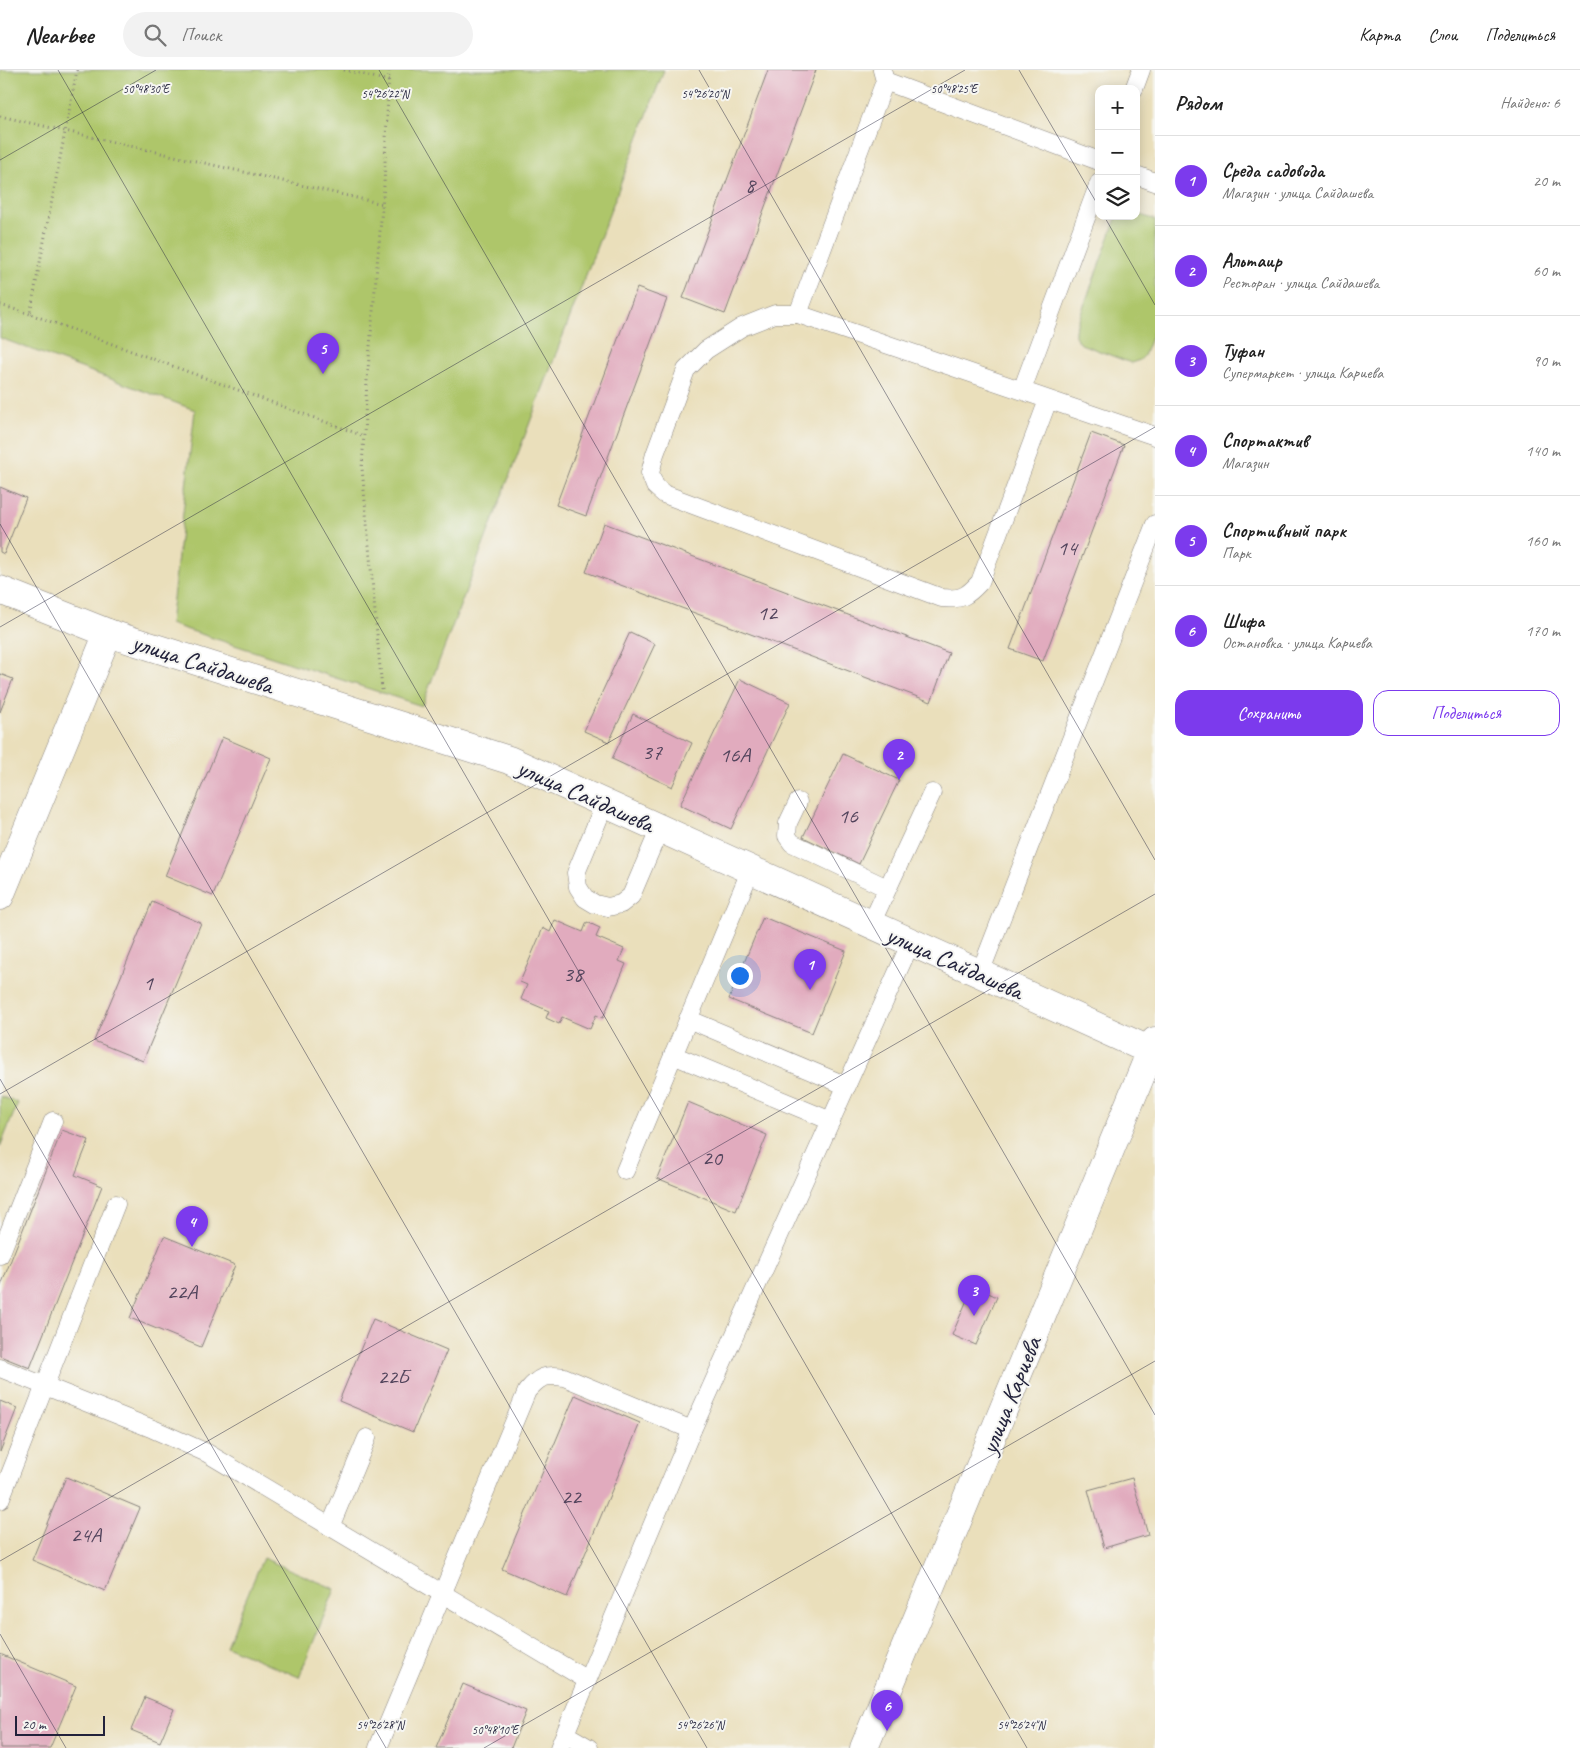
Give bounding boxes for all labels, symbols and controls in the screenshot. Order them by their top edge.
search box [123,12,473,57]
text: Nearbee [25,20,93,50]
icon: search [141,21,169,49]
text: Поиск [181,23,221,47]
text: Карта [1359,24,1400,46]
text: Слои [1428,24,1457,46]
text: Поделиться [1485,24,1555,46]
text: 50°48'30"E [123,81,171,97]
text: 50°48'25"E [931,81,979,97]
map controls [1095,85,1140,220]
button: + [1095,85,1140,130]
text: 54°26'22"N [361,86,410,102]
text: 54°26'20"N [681,86,730,102]
text: Рядом [1175,90,1222,116]
text: Найдено: 6 [1500,93,1560,113]
button: − [1095,130,1140,175]
text: Среда садовода [1222,159,1324,183]
house number: 8 [745,171,757,199]
text: 1 [1187,171,1195,191]
text: 20 m [1533,171,1560,191]
button: layers [1095,175,1140,220]
text: Магазин · улица Сайдашева [1222,183,1373,203]
text: Альтаир [1222,249,1281,273]
text: 2 [1187,261,1195,281]
text: 60 m [1533,261,1560,281]
text: Ресторан · улица Сайдашева [1222,273,1379,293]
pin: 5 [307,333,339,374]
text: Туфан [1222,339,1264,363]
text: 3 [1187,351,1195,371]
text: 90 m [1533,351,1560,371]
text: Супермаркет · улица Кариева [1222,363,1383,383]
text: Спортактив [1222,429,1308,453]
text: 4 [1187,441,1195,461]
text: 140 m [1526,441,1560,461]
text: Магазин [1222,453,1269,473]
text: Спортивный парк [1222,519,1346,543]
text: 5 [1188,531,1194,551]
text: 160 m [1526,531,1560,551]
house number: 14 [1057,534,1079,562]
text: Парк [1222,543,1251,563]
house number: 12 [757,599,779,627]
text: Шифа [1222,609,1264,633]
text: 6 [1187,621,1195,641]
text: 170 m [1526,621,1560,641]
street label: улица Сайдашева [126,625,280,703]
text: Остановка · улица Кариева [1222,633,1372,653]
button: Сохранить [1175,690,1363,736]
button: Поделиться [1373,690,1560,736]
house number: 37 [642,738,663,766]
pin: 2 [883,739,915,780]
house number: 16А [720,741,751,769]
street label: улица Сайдашева [510,751,661,841]
house number: 16 [838,802,859,830]
street label: улица Сайдашева [879,918,1030,1008]
pin: 1 [794,949,826,990]
house number: 38 [563,960,585,988]
your location [727,963,753,989]
house number: 1 [143,969,154,997]
house number: 20 [702,1144,724,1172]
pin: 4 [176,1206,208,1247]
pin: 3 [958,1275,990,1316]
house number: 22А [167,1278,198,1306]
street label: улица Кариева [972,1330,1050,1461]
house number: 22Б [378,1363,412,1391]
house number: 22 [561,1483,583,1511]
house number: 24А [71,1521,102,1549]
pin: 6 [871,1690,903,1731]
scale bar [15,1713,105,1736]
text: 20 m [22,1716,46,1733]
text: 54°26'28"N [356,1717,405,1733]
text: 54°26'26"N [676,1717,725,1733]
text: 54°26'24"N [997,1717,1046,1733]
text: 50°48'10"E [472,1722,520,1738]

